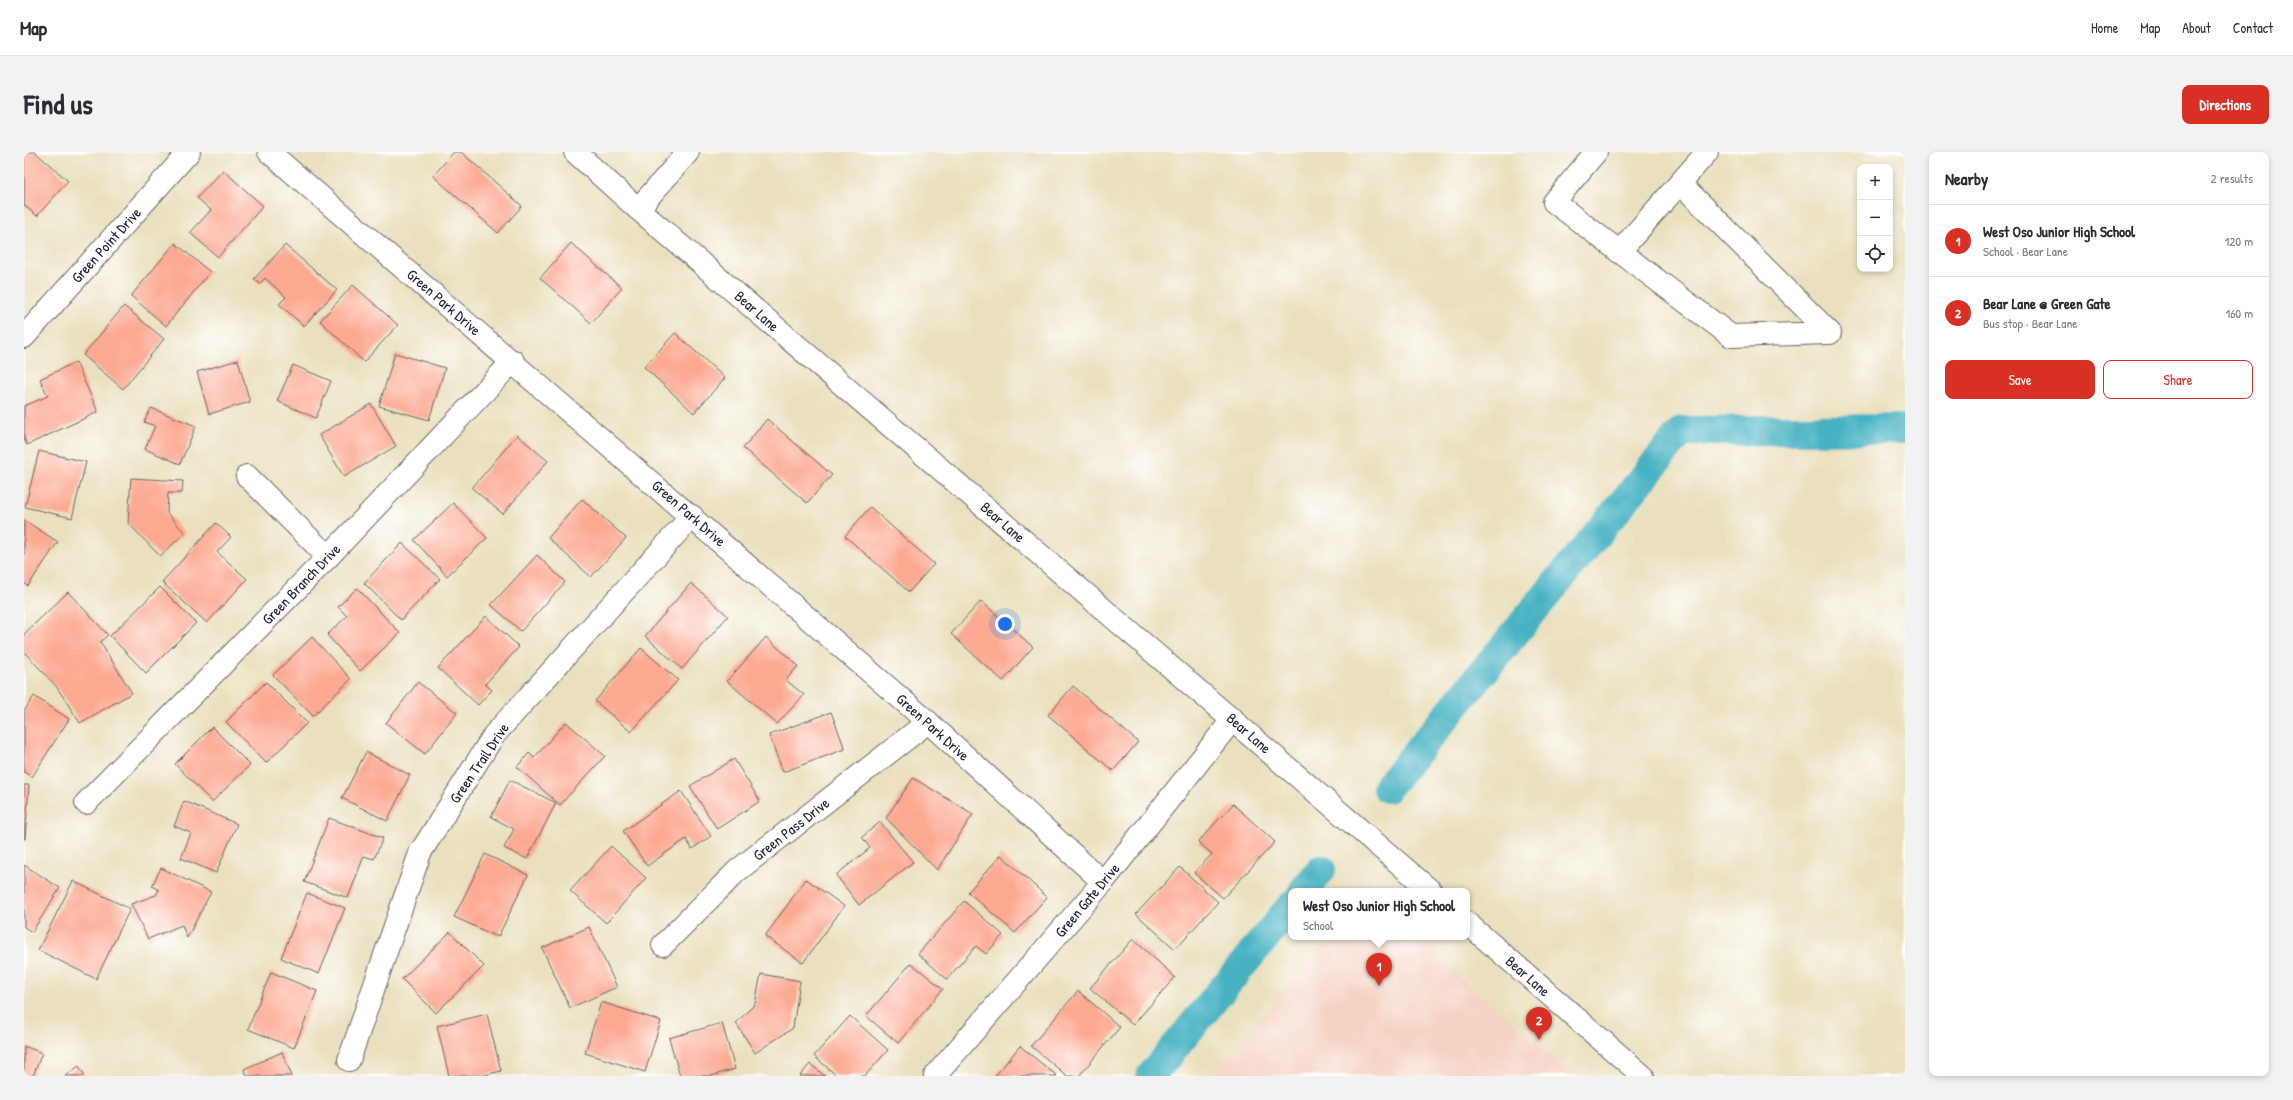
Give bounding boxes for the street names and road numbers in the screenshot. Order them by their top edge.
street label: Green Point Drive [66,203,146,287]
street label: Green Park Drive [402,264,486,340]
street label: Bear Lane [730,286,784,336]
street label: Green Park Drive [647,475,731,551]
street label: Bear Lane [976,497,1030,547]
street label: Green Branch Drive [257,539,345,629]
street label: Green Park Drive [892,688,974,766]
street label: Bear Lane [1222,708,1276,758]
street label: Green Trail Drive [444,719,514,807]
street label: Green Pass Drive [748,793,834,865]
street label: Green Gate Drive [1050,858,1124,942]
street label: Bear Lane [1501,951,1555,1001]

